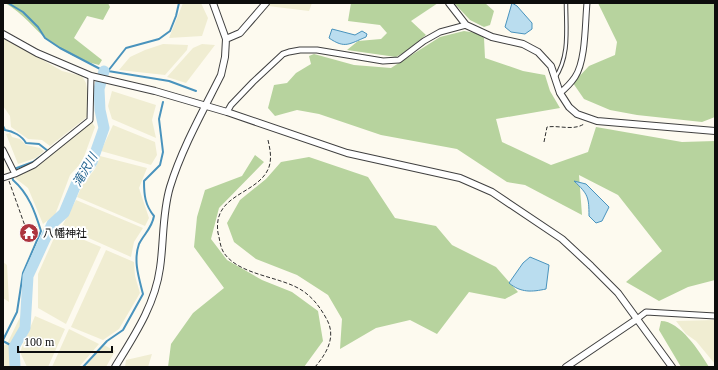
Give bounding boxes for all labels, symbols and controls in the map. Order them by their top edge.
water label: 滝沢川 [70,149,101,189]
temple icon: 八幡神社 [18,222,40,244]
place label: 八幡神社 [43,227,87,239]
scale bar [18,328,112,354]
text: 100 m [24,335,55,349]

